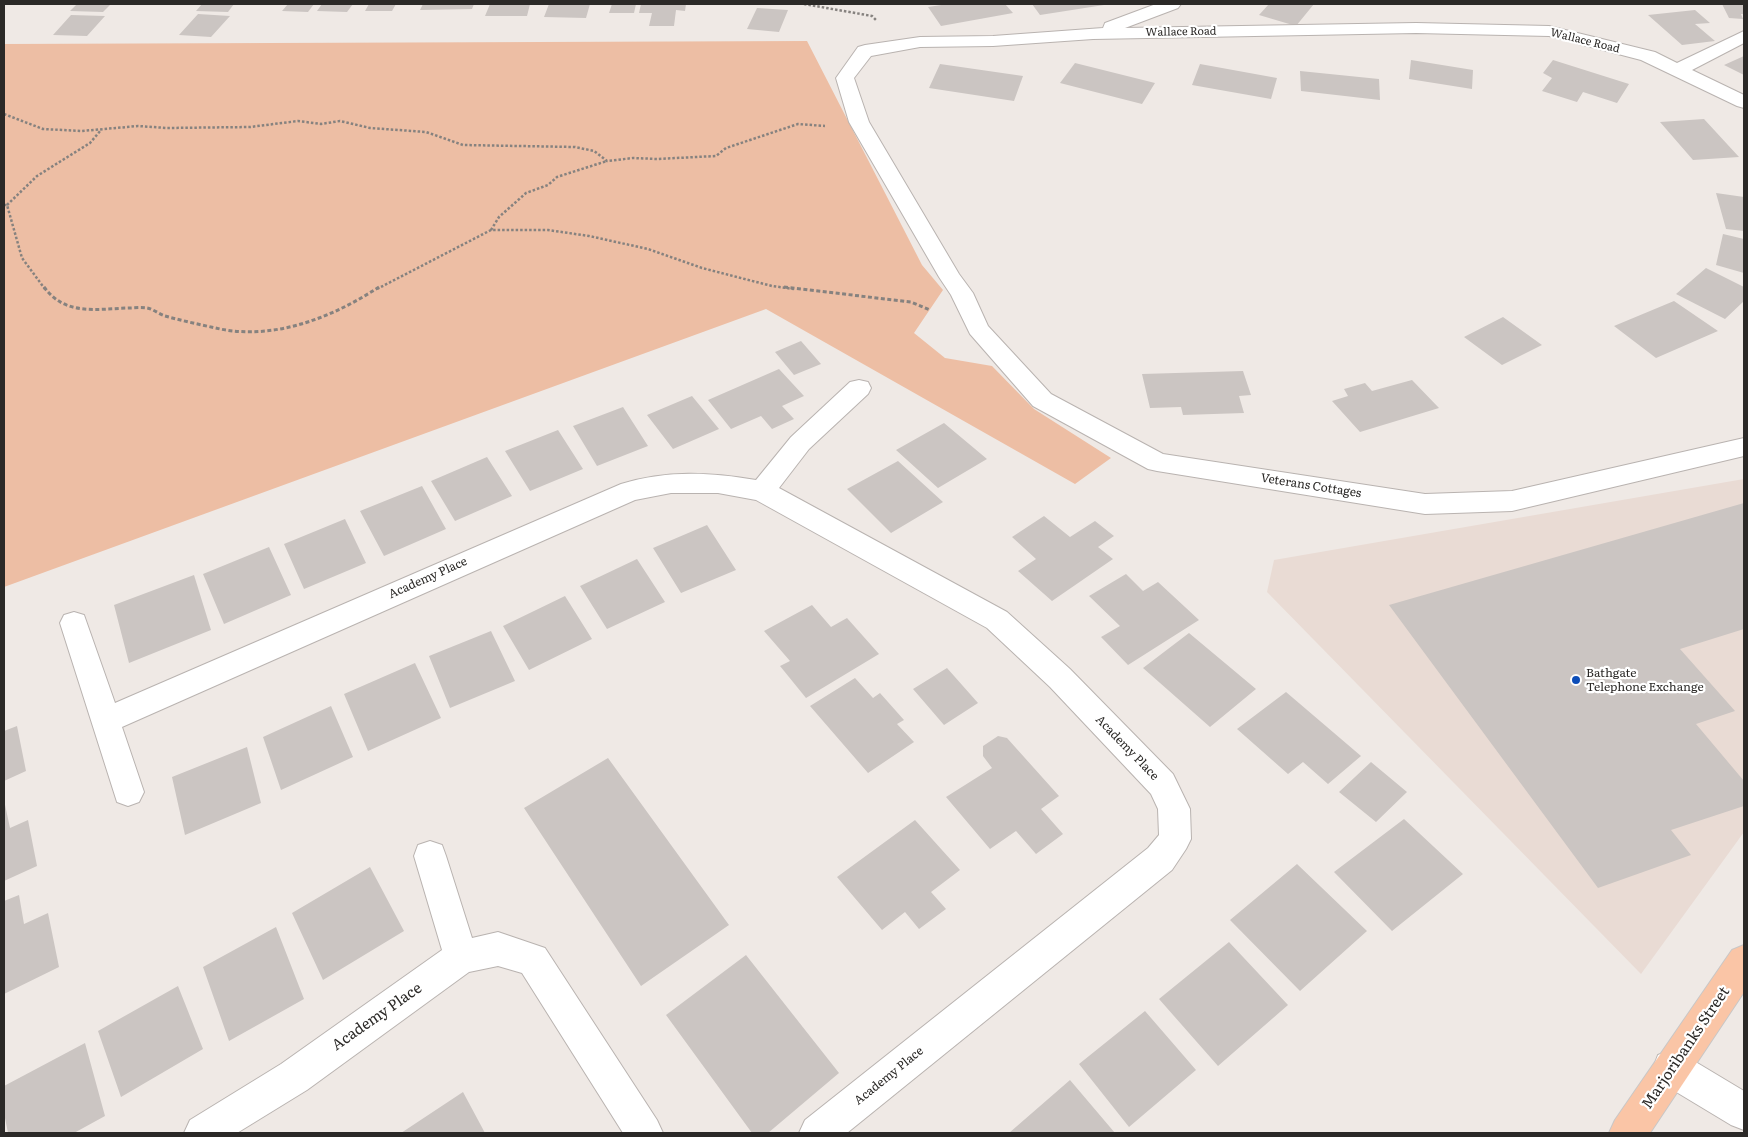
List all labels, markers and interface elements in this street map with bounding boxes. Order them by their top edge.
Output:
street label: Wallace Road [1145,25,1217,39]
street label: Wallace Road [1549,26,1621,56]
street label: Veterans Cottages [1260,471,1362,501]
street label: Academy Place [386,554,470,602]
place label: Bathgate Telephone Exchange [1586,666,1704,694]
marker: Bathgate Telephone Exchange [1570,674,1582,686]
street label: Academy Place [1092,713,1162,783]
street label: Academy Place [329,979,425,1055]
street label: Marjoribanks Street [1638,983,1734,1113]
street label: Academy Place [852,1044,926,1108]

